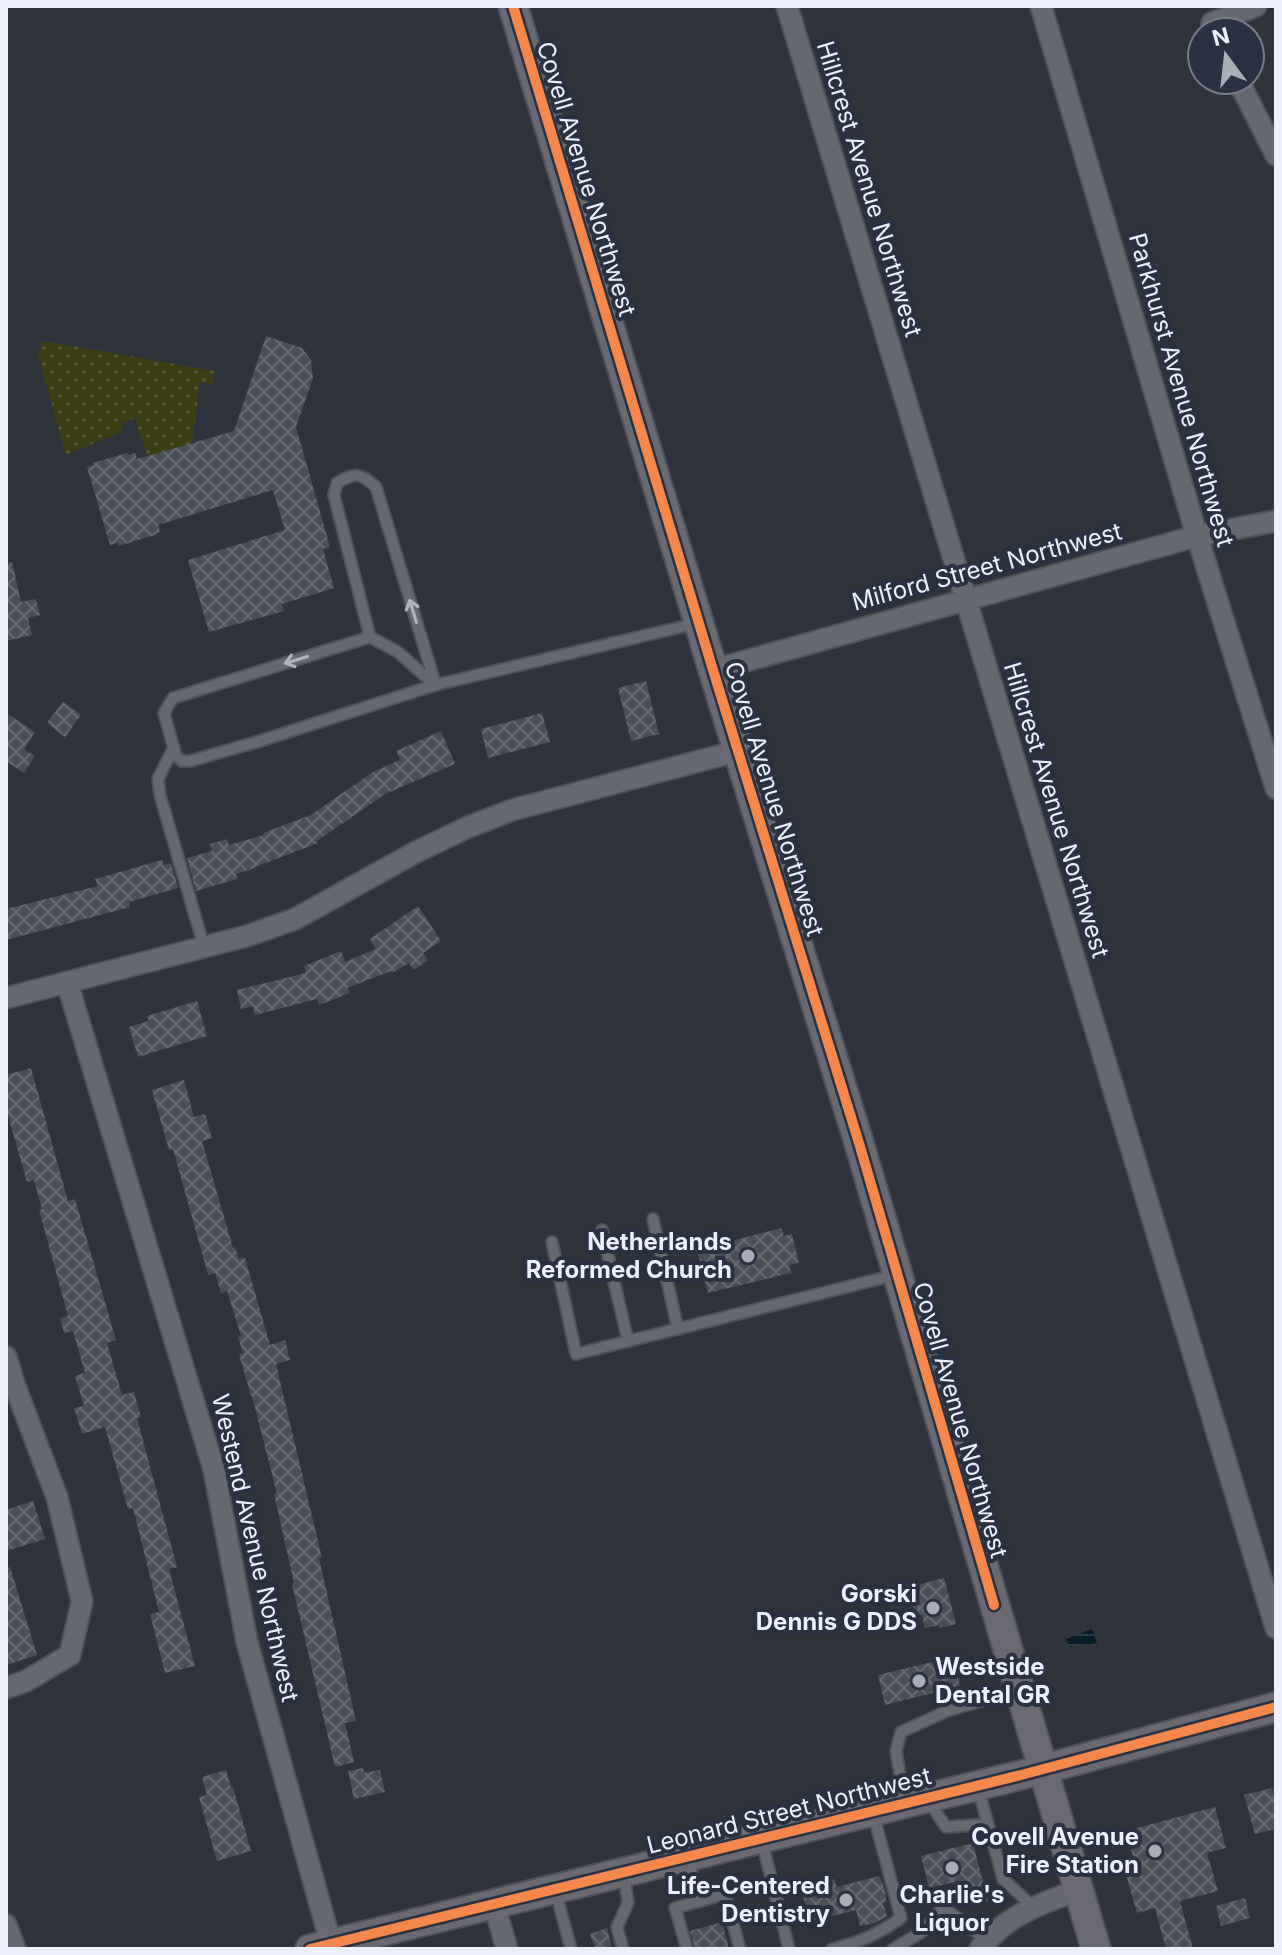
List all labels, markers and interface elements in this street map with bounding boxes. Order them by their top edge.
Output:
north arrow [1186,16,1266,96]
text: N [1209,22,1232,51]
street label: Covell Avenue Northwest [531,38,642,320]
street label: Hillcrest Avenue Northwest [811,38,928,340]
street label: Parkhurst Avenue Northwest [1123,230,1240,550]
street label: Milford Street Northwest [849,516,1125,617]
one-way arrow [405,598,420,624]
one-way arrow [283,654,308,669]
street label: Covell Avenue Northwest [719,658,830,940]
street label: Hillcrest Avenue Northwest [998,659,1115,961]
place label: Netherlands Reformed Church [526,1227,732,1284]
marker: Netherlands Reformed Church [739,1247,757,1265]
street label: Covell Avenue Northwest [907,1279,1014,1561]
street label: Westend Avenue Northwest [206,1391,305,1705]
place label: Gorski Dennis G DDS [756,1579,917,1636]
marker: Gorski Dennis G DDS [924,1599,942,1617]
place label: Westside Dental GR [935,1652,1051,1709]
marker: Westside Dental GR [910,1672,928,1690]
street label: Leonard Street Northwest [644,1761,934,1860]
place label: Covell Avenue Fire Station [971,1822,1139,1879]
marker: Covell Avenue Fire Station [1146,1842,1164,1860]
marker: Charlie's Liquor [943,1859,961,1877]
place label: Life-Centered Dentistry [667,1871,831,1928]
place label: Charlie's Liquor [900,1880,1005,1937]
marker: Life-Centered Dentistry [837,1891,855,1909]

